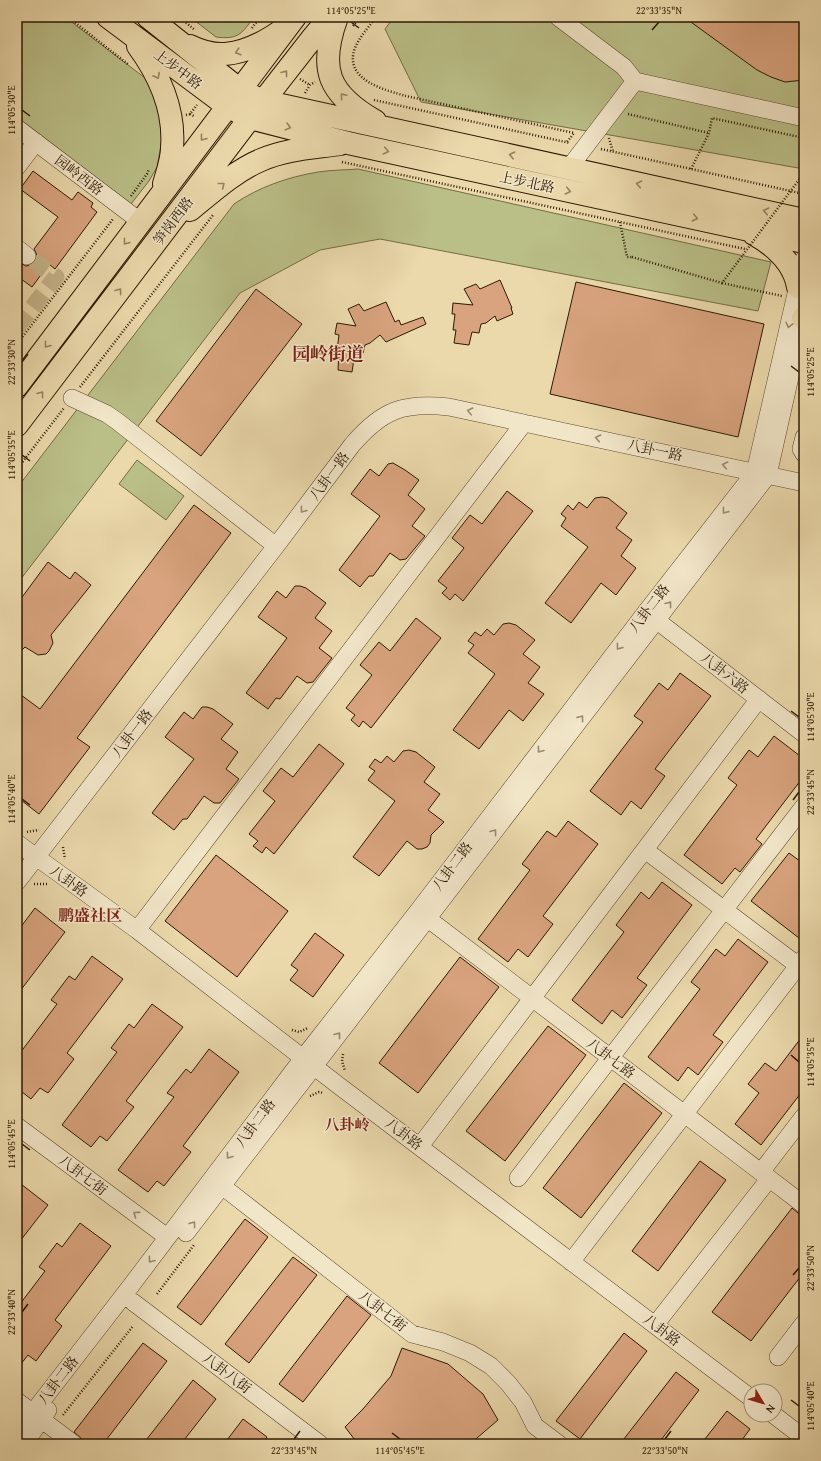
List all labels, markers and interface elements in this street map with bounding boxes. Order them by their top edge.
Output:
text: 114°05'25"E [326,3,376,18]
text: 22°33'35"N [636,3,682,18]
street label: 上步中路 [150,44,206,94]
one-way arrow [235,47,242,56]
one-way arrow [280,70,287,77]
one-way arrow [152,72,160,79]
text: 114°05'30"E [4,85,19,135]
one-way arrow [340,93,347,101]
one-way arrow [285,122,291,130]
one-way arrow [201,133,208,140]
one-way arrow [383,146,389,154]
street label: 园岭西路 [51,150,107,200]
one-way arrow [509,152,515,160]
street label: 上步北路 [498,166,556,198]
one-way arrow [636,180,642,188]
one-way arrow [217,183,224,190]
one-way arrow [565,186,571,194]
street label: 笋岗西路 [148,193,198,249]
one-way arrow [763,208,769,216]
one-way arrow [692,214,698,222]
one-way arrow [123,237,130,244]
one-way arrow [115,288,122,295]
one-way arrow [785,322,793,329]
text: 22°33'30"N [4,339,19,385]
district label: 园岭街道 [292,340,364,367]
one-way arrow [45,341,52,348]
text: 114°05'25"E [803,347,818,397]
one-way arrow [36,392,43,399]
one-way arrow [467,408,474,416]
text: 114°05'35"E [4,430,19,480]
street label: 八卦一路 [626,434,684,466]
one-way arrow [595,435,601,443]
street label: 八卦一路 [304,448,354,504]
one-way arrow [722,462,728,470]
one-way arrow [300,506,308,513]
one-way arrow [723,507,730,514]
street label: 八卦二路 [624,580,674,636]
one-way arrow [664,601,671,608]
one-way arrow [617,642,624,649]
street label: 八卦六路 [697,648,753,698]
text: 114°05'30"E [803,692,818,742]
street label: 八卦一路 [107,705,157,761]
one-way arrow [576,715,583,722]
one-way arrow [538,746,545,753]
text: 22°33'45"N [803,769,818,815]
text: 114°05'40"E [4,774,19,824]
one-way arrow [489,830,496,837]
street label: 八卦二路 [427,838,477,894]
street label: 八卦路 [46,861,92,901]
district label: 鹏盛社区 [58,903,122,927]
one-way arrow [333,1033,340,1040]
street label: 八卦七路 [583,1033,639,1083]
text: 114°05'35"E [803,1037,818,1087]
street label: 八卦二路 [230,1095,280,1151]
street label: 八卦路 [381,1113,427,1155]
district label: 八卦岭 [324,1114,370,1135]
text: 114°05'45"E [4,1119,19,1169]
street label: 八卦七街 [55,1150,111,1200]
one-way arrow [227,1152,234,1159]
one-way arrow [133,1212,140,1219]
one-way arrow [188,1222,195,1229]
text: 22°33'50"N [803,1245,818,1291]
one-way arrow [148,1255,155,1262]
street label: 八卦七街 [355,1286,411,1336]
text: 22°33'40"N [4,1289,19,1335]
street label: 八卦路 [639,1309,685,1351]
street label: 八卦八街 [199,1348,255,1398]
street label: 八卦二路 [33,1352,83,1408]
text: 114°05'40"E [803,1381,818,1431]
north arrow [743,1383,783,1423]
text: N [762,1401,779,1417]
text: 22°33'45"N [271,1443,317,1458]
text: 114°05'45"E [375,1443,425,1458]
text: 22°33'50"N [642,1443,688,1458]

